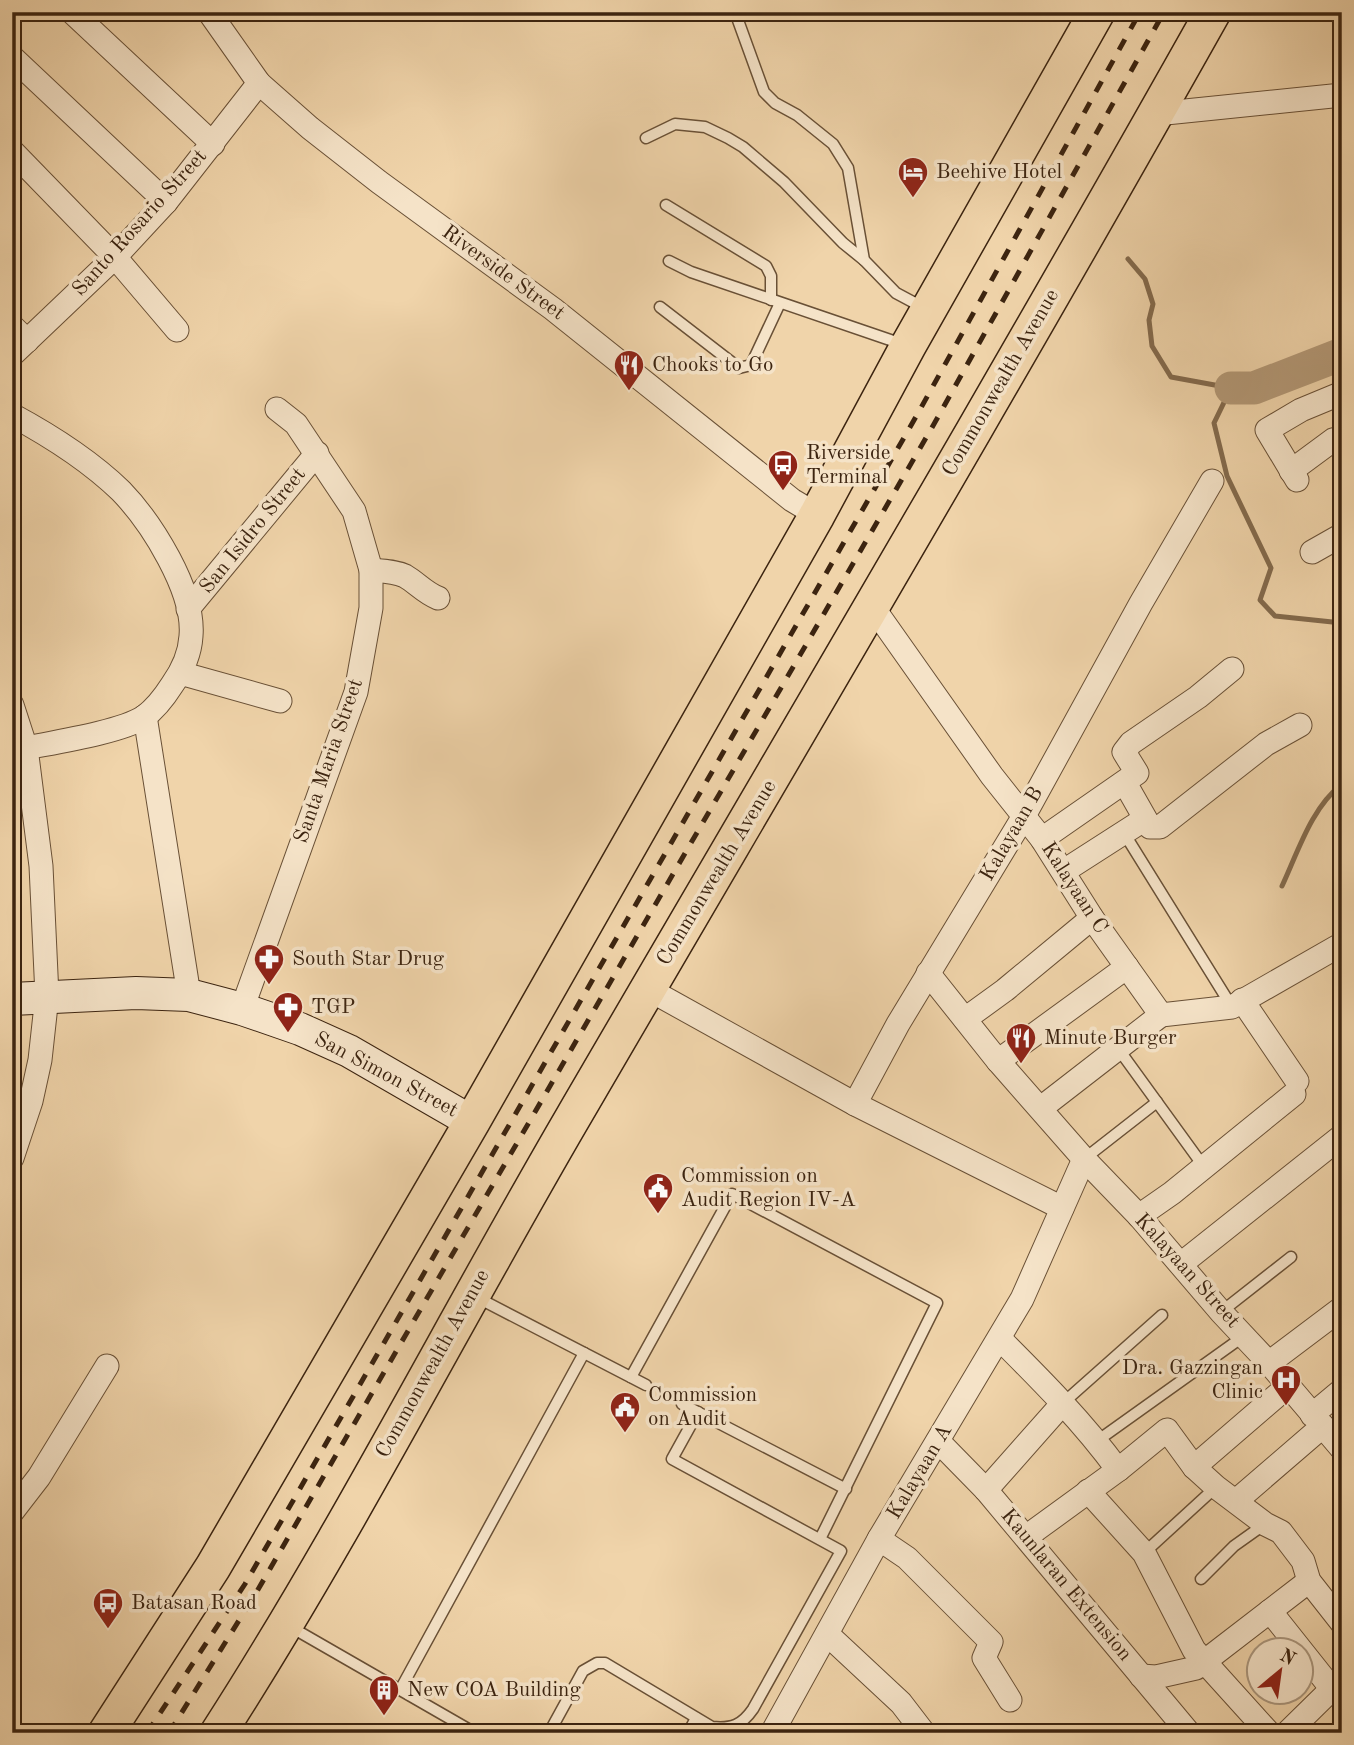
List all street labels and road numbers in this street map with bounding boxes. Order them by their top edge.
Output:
street label: Santo Rosario Street [69,146,211,300]
street label: Riverside Street [438,222,568,324]
street label: Commonwealth Avenue [939,286,1063,480]
street label: San Isidro Street [196,464,310,598]
street label: Santa Maria Street [291,676,367,846]
street label: Commonwealth Avenue [653,777,781,969]
street label: Kalayaan B [977,783,1047,885]
street label: Kalayaan C [1037,838,1111,938]
street label: San Simon Street [311,1028,461,1122]
street label: Kalayaan Street [1130,1210,1244,1332]
street label: Commonwealth Avenue [372,1266,494,1462]
street label: Kalayaan A [884,1421,956,1523]
street label: Kaunlaran Extension [996,1505,1136,1665]

